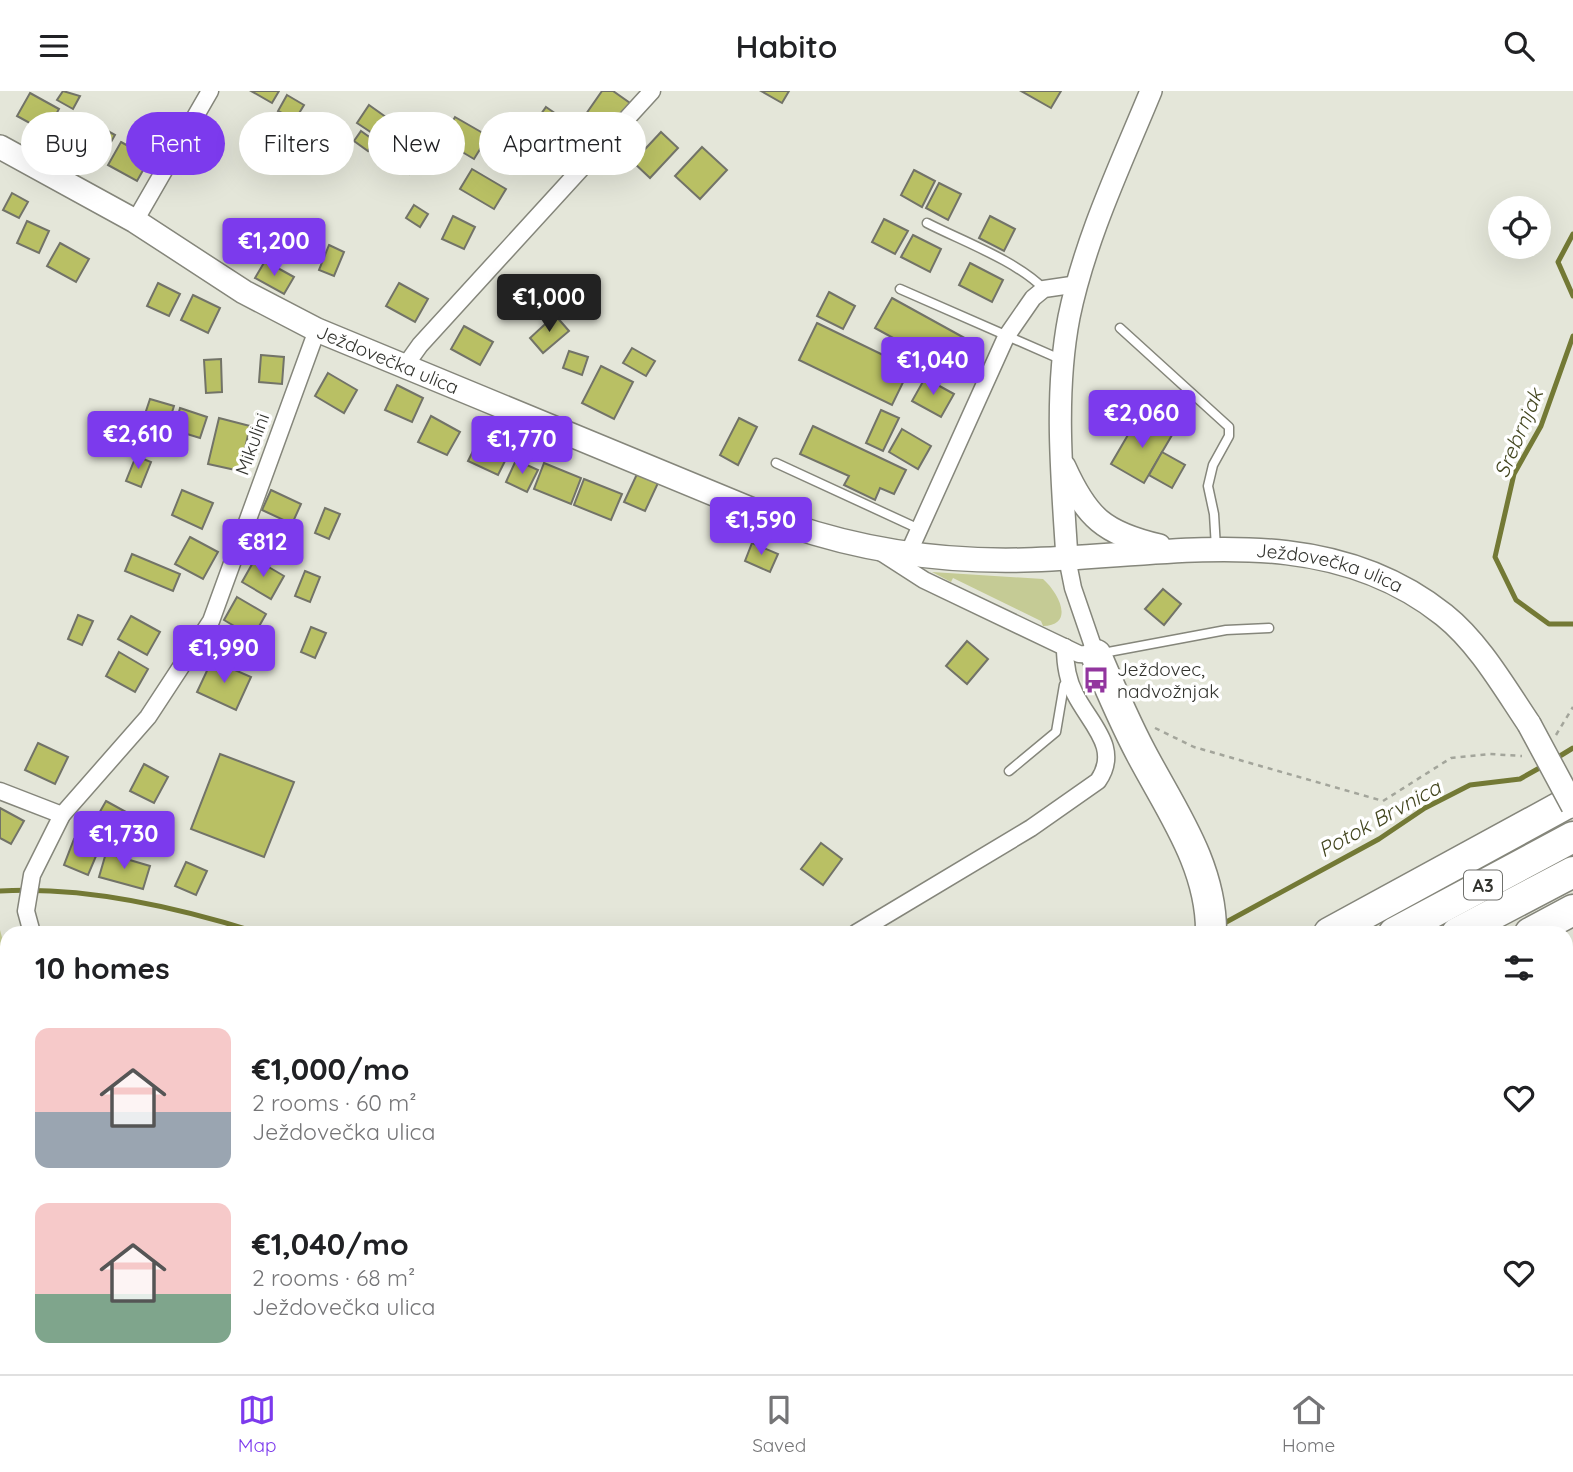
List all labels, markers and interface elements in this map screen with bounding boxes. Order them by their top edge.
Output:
text: Habito [735,26,838,66]
icon: menu [35,27,73,65]
icon: search [1500,27,1538,65]
chip: Buy [21,112,112,175]
chip: Rent [126,112,225,175]
chip: Filters [239,112,354,175]
chip: New [368,112,465,175]
chip: Apartment [479,112,646,175]
map controls [1488,196,1551,259]
button: locate [1488,196,1551,259]
pin: €1,200 [217,219,331,278]
text: €1,200 [238,226,310,255]
pin: €1,000 [492,275,606,334]
text: €1,000 [513,282,585,311]
street label: Ježdovečka ulica [313,319,463,399]
pin: €1,040 [876,337,990,397]
text: €1,040 [897,345,969,374]
water label: Srebrnjak [1488,383,1549,481]
pin: €2,060 [1085,391,1199,450]
text: €2,060 [1105,398,1179,427]
street label: Mikulini [230,410,274,478]
pin: €2,610 [81,411,195,471]
pin: €1,770 [465,417,579,476]
text: €2,610 [103,419,173,448]
text: €1,770 [487,424,557,453]
pin: €1,590 [704,497,818,557]
text: €1,590 [726,505,796,534]
pin: €812 [222,519,304,579]
text: €812 [238,527,288,556]
street label: Ježdovečka ulica [1255,538,1407,598]
pin: €1,990 [167,625,281,685]
text: €1,990 [189,633,259,662]
place label: Ježdovec, nadvožnjak [1117,657,1219,703]
bus stop icon: Ježdovec, nadvožnjak [1081,665,1111,695]
water label: Potok Brvnica [1313,773,1446,862]
pin: €1,730 [67,811,181,871]
text: €1,730 [90,819,158,848]
road number: A3 [1464,871,1502,899]
text: 10 homes [35,949,170,987]
icon: filters [1500,949,1538,987]
text: €1,000/mo [252,1050,409,1088]
icon: home [91,1056,175,1140]
icon: heart [1500,1079,1538,1117]
text: 2 rooms · 60 m² [252,1088,417,1117]
text: Ježdovečka ulica [252,1117,435,1146]
text: €1,040/mo [252,1225,409,1263]
icon: home [91,1231,175,1315]
icon: heart [1500,1254,1538,1292]
text: 2 rooms · 68 m² [252,1263,415,1292]
text: Ježdovečka ulica [252,1292,435,1321]
tab: Map [238,1391,277,1457]
tab: Saved [752,1391,806,1457]
tab: Home [1282,1391,1335,1457]

